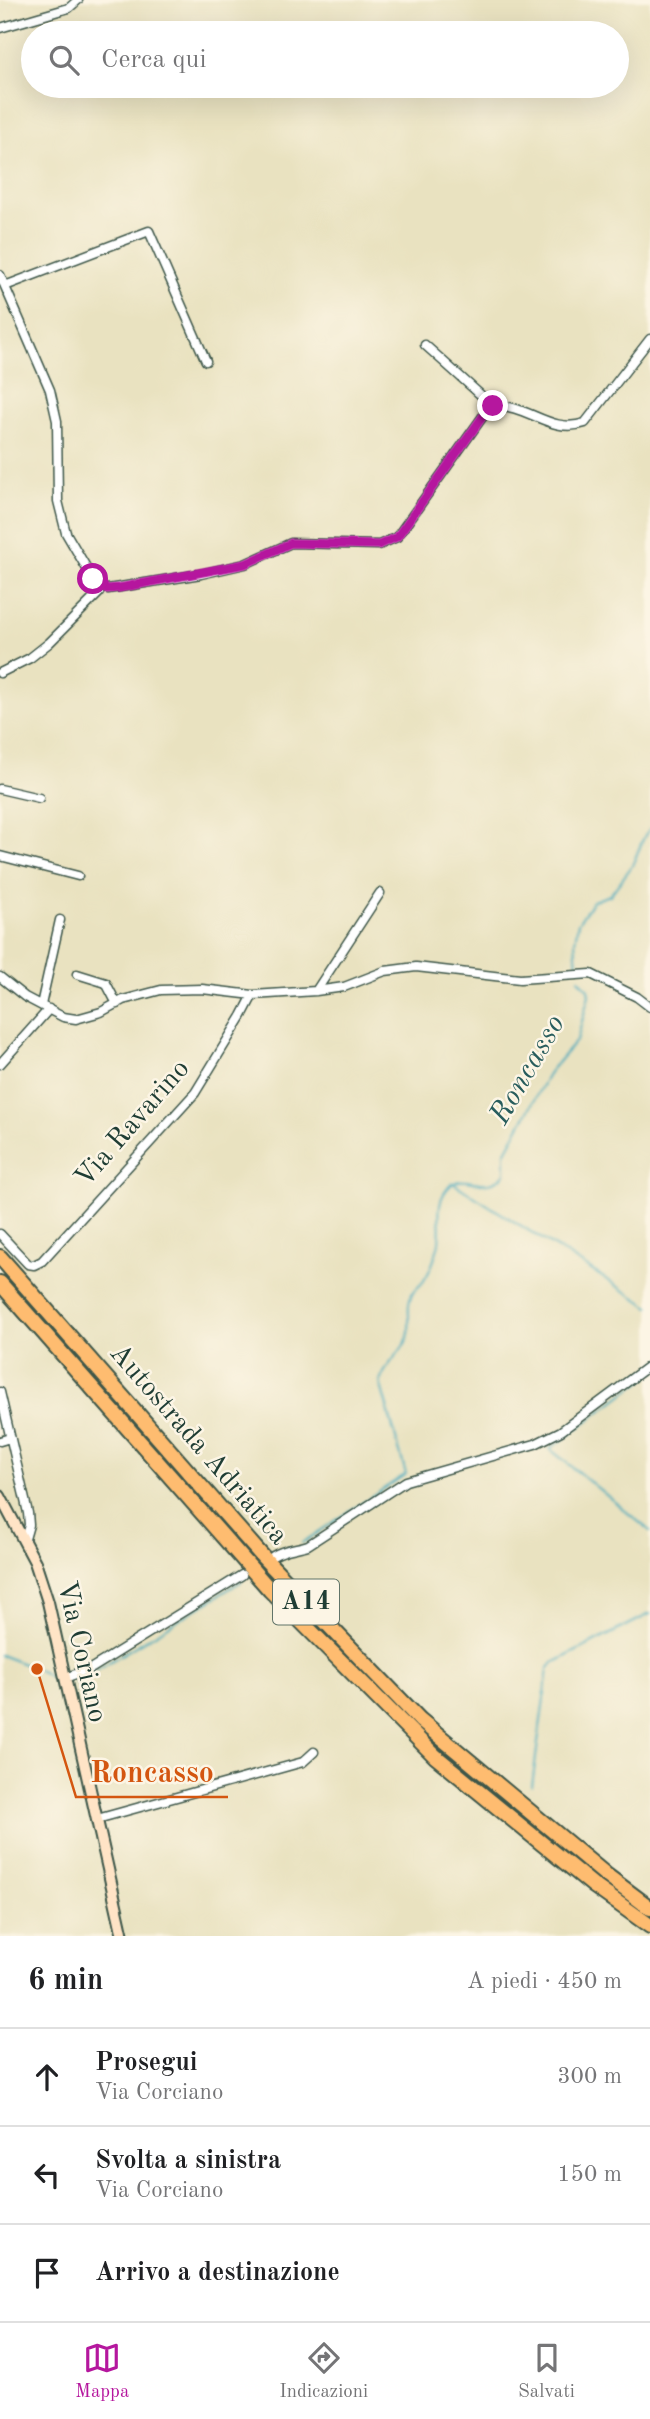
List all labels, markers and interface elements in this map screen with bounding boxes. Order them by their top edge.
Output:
search box [21,21,629,98]
icon: search [45,41,83,79]
text: Cerca qui [101,47,206,73]
route end [477,390,508,421]
route start [77,563,108,594]
water label: Roncasso [484,1010,571,1131]
street label: Via Ravarino [70,1055,196,1193]
street label: Autostrada Adriatica [103,1339,293,1551]
street label: Via Coriano [51,1579,111,1725]
road number: A14 [273,1580,339,1624]
callout: Roncasso [76,1746,228,1797]
text: Roncasso [90,1759,214,1789]
text: 6 min [28,1966,103,1996]
text: A piedi · 450 m [467,1970,622,1993]
text: Prosegui [95,2050,198,2076]
icon: ahead [28,2058,66,2096]
text: 300 m [557,2065,622,2088]
text: Via Corciano [95,2081,223,2104]
text: Svolta a sinistra [95,2148,281,2174]
icon: left [28,2156,66,2194]
text: 150 m [557,2163,622,2186]
text: Via Corciano [95,2179,223,2202]
icon: arrive [28,2254,66,2292]
text: Arrivo a destinazione [95,2260,340,2286]
tab: Mappa [75,2339,129,2404]
tab: Indicazioni [279,2339,368,2404]
tab: Salvati [518,2339,575,2404]

